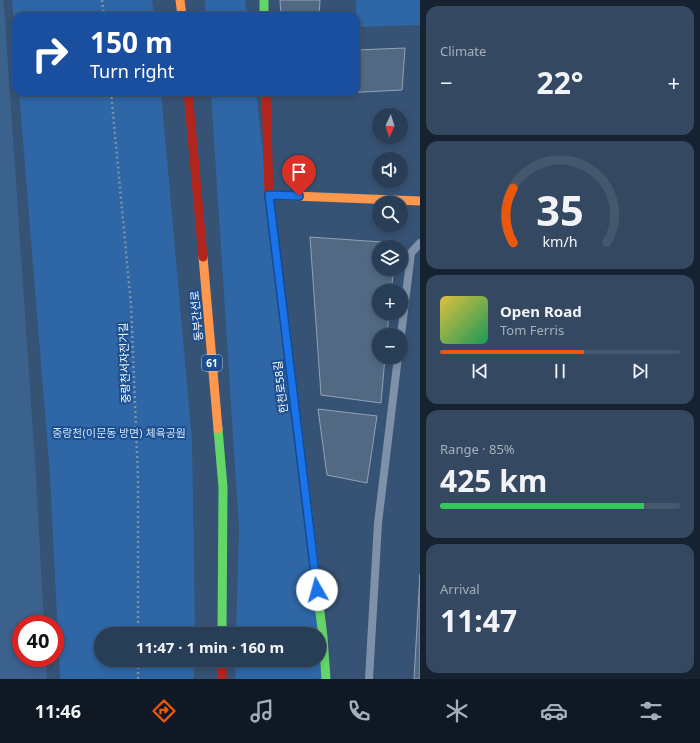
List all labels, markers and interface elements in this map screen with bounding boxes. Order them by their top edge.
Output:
text: 150 m [90,23,173,61]
icon: right [24,28,76,80]
text: Climate [440,42,486,60]
text: Turn right [90,59,174,83]
text: 22° [536,62,584,103]
text: − [440,67,453,97]
text: + [667,67,680,97]
north arrow [372,108,408,144]
map controls [372,108,408,364]
button: sound [372,152,408,188]
pin [282,155,316,196]
icon: arrive [288,161,310,183]
text: 35 [536,182,584,238]
button: search [372,196,408,232]
text: km/h [542,231,578,250]
button: layers [372,240,408,276]
button: + [372,284,408,320]
street label: 동부간선로 [186,290,206,342]
text: Open Road [500,301,582,321]
text: Tom Ferris [500,321,564,339]
street label: 중랑천서자전거길 [115,322,133,404]
button: − [372,328,408,364]
road number: 61 [202,355,222,371]
street label: 한천로58길 [269,360,291,414]
icon: previous [469,360,491,382]
icon: pause [549,360,571,382]
icon: next [629,360,651,382]
park label: 중랑천(이문동 방면) 체육공원 [52,425,186,440]
text: Range · 85% [440,440,515,458]
text: 425 km [440,460,547,501]
position arrow [296,569,338,611]
text: Arrival [440,580,480,598]
text: 11:47 [440,600,517,641]
speed limit sign: 40 [12,615,64,667]
text: 11:47 · 1 min · 160 m [136,637,284,657]
icon: directions [150,697,178,725]
icon: music [248,697,276,725]
icon: phone [345,697,373,725]
icon: climate [443,697,471,725]
icon: car [540,697,568,725]
icon: filters [637,697,665,725]
text: 11:46 [35,699,81,723]

